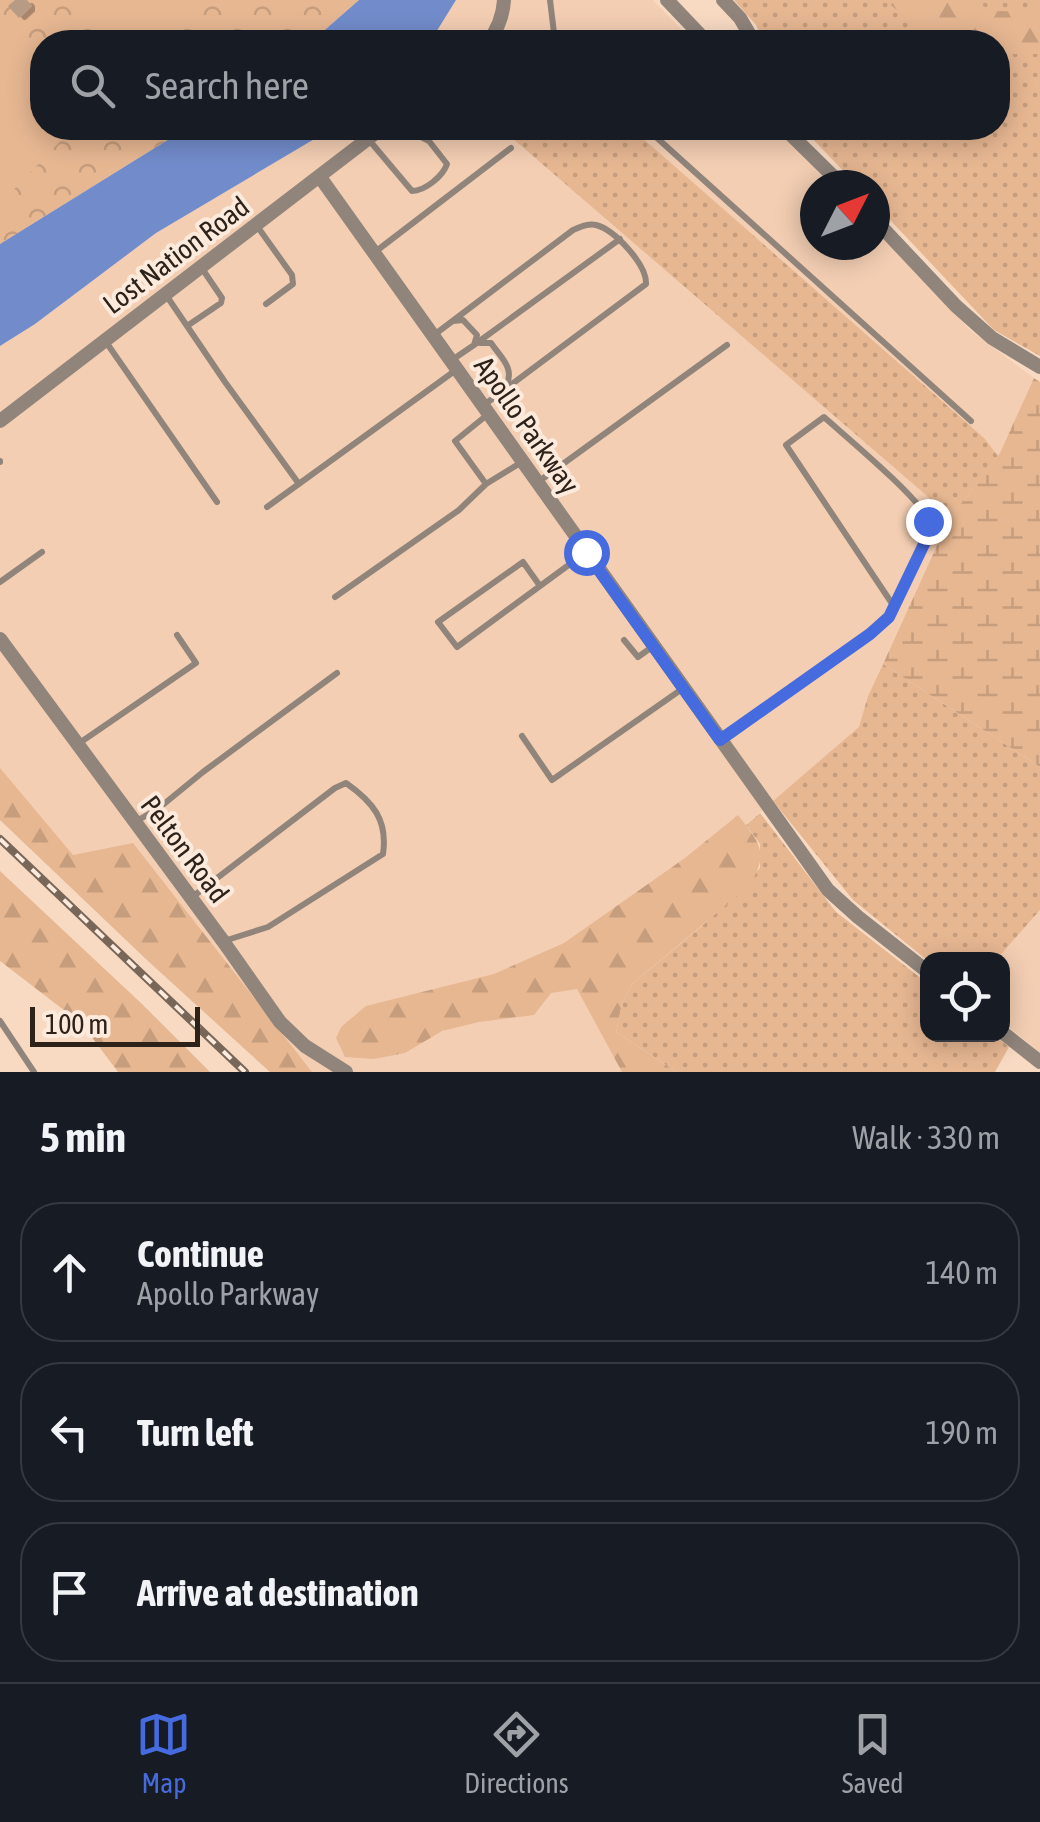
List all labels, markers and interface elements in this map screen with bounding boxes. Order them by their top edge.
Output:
search box [30,30,1010,140]
icon: search [65,58,120,113]
text: Search here [145,64,309,107]
north arrow [800,170,890,260]
street label: Lost Nation Road [97,190,255,320]
street label: Apollo Parkway [468,351,586,499]
route end [906,499,952,545]
route start [564,530,610,576]
street label: Pelton Road [134,789,236,909]
map controls [920,952,1010,1042]
button: locate [920,952,1010,1042]
scale bar [30,1002,200,1046]
text: 100 m [45,1008,108,1040]
text: 5 min [40,1113,126,1161]
text: Walk · 330 m [852,1119,1000,1156]
text: Continue [137,1232,264,1275]
icon: ahead [42,1245,97,1300]
text: 140 m [925,1254,998,1291]
text: Apollo Parkway [137,1275,319,1312]
icon: left [42,1405,97,1460]
text: Turn left [137,1411,253,1454]
text: 190 m [925,1414,998,1451]
icon: arrive [42,1565,97,1620]
text: Arrive at destination [137,1571,419,1614]
tab: Map [136,1707,191,1799]
tab: Directions [464,1707,569,1799]
tab: Saved [842,1707,904,1799]

